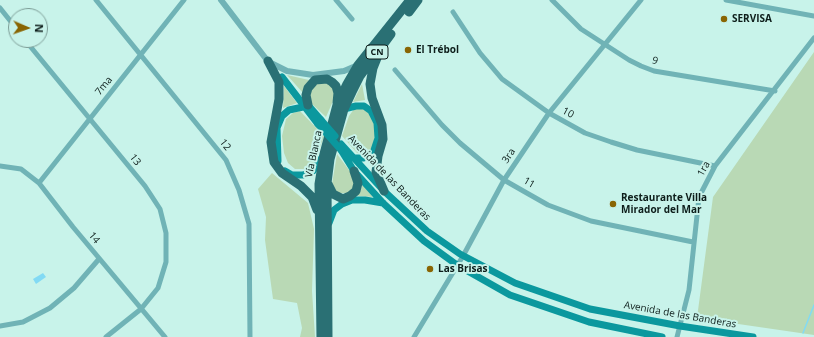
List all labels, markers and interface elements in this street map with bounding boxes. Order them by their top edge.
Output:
north arrow [8,8,48,48]
place label: SERVISA [732,13,772,25]
marker: SERVISA [719,14,729,24]
text: N [32,24,47,33]
place label: El Trébol [416,44,459,56]
road number: CN [366,45,388,59]
marker: El Trébol [403,45,413,55]
street label: 9 [651,54,659,68]
street label: 7ma [93,74,115,98]
street label: 10 [560,105,576,121]
street label: Vía Blanca [303,129,325,179]
street label: Avenida de las Banderas [345,133,433,223]
street label: 12 [217,137,233,153]
street label: 3ra [500,146,518,166]
street label: 13 [127,152,143,168]
street label: 1ra [695,159,713,179]
street label: 11 [521,175,537,191]
place label: Restaurante Villa Mirador del Mar [621,192,707,216]
marker: Restaurante Villa Mirador del Mar [608,199,618,209]
street label: 14 [86,230,102,246]
place label: Las Brisas [438,263,488,275]
marker: Las Brisas [425,264,435,274]
street label: Avenida de las Banderas [623,299,737,331]

